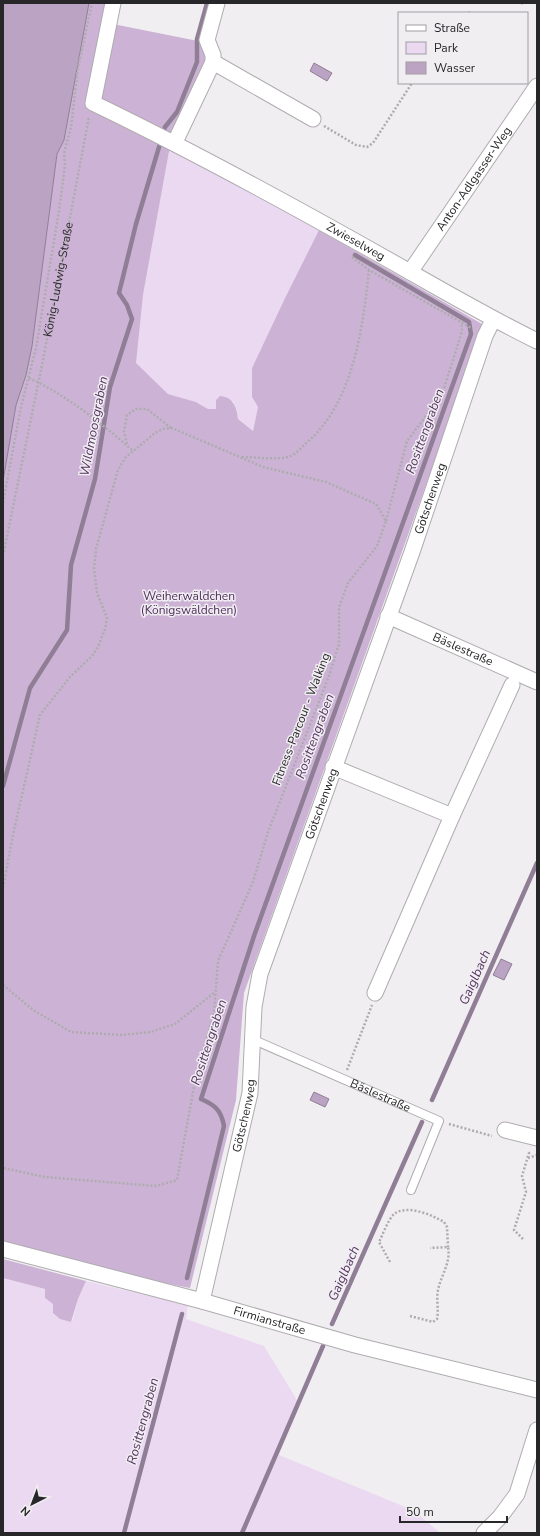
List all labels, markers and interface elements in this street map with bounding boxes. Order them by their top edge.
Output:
legend [398,12,528,84]
text: Straße [434,20,470,36]
text: Park [434,40,459,56]
text: Wasser [434,60,476,76]
street label: Anton-Adlgasser-Weg [432,123,515,234]
street label: Zwieselweg [323,219,388,264]
street label: König-Ludwig-Straße [40,221,77,338]
water label: Wildmoosgraben [75,375,113,478]
water label: Rosittengraben [401,386,449,476]
street label: Götschenweg [411,461,450,536]
park label: Weiherwäldchen (Königswäldchen) [141,588,237,618]
street label: Bäslestraße [430,629,496,670]
street label: Fitness-Parcour - Walking [268,650,334,788]
water label: Rosittengraben [291,691,339,781]
street label: Götschenweg [301,766,341,841]
water label: Gaiglbach [455,947,495,1008]
water label: Rosittengraben [187,997,231,1088]
street label: Bäslestraße [348,1075,413,1116]
street label: Götschenweg [229,1079,259,1154]
water label: Gaiglbach [324,1243,364,1304]
street label: Firmianstraße [232,1302,307,1338]
water label: Rosittengraben [123,1376,163,1467]
north arrow [12,1484,52,1524]
scale bar [400,1498,507,1524]
text: N [18,1503,34,1519]
text: 50 m [406,1504,434,1520]

